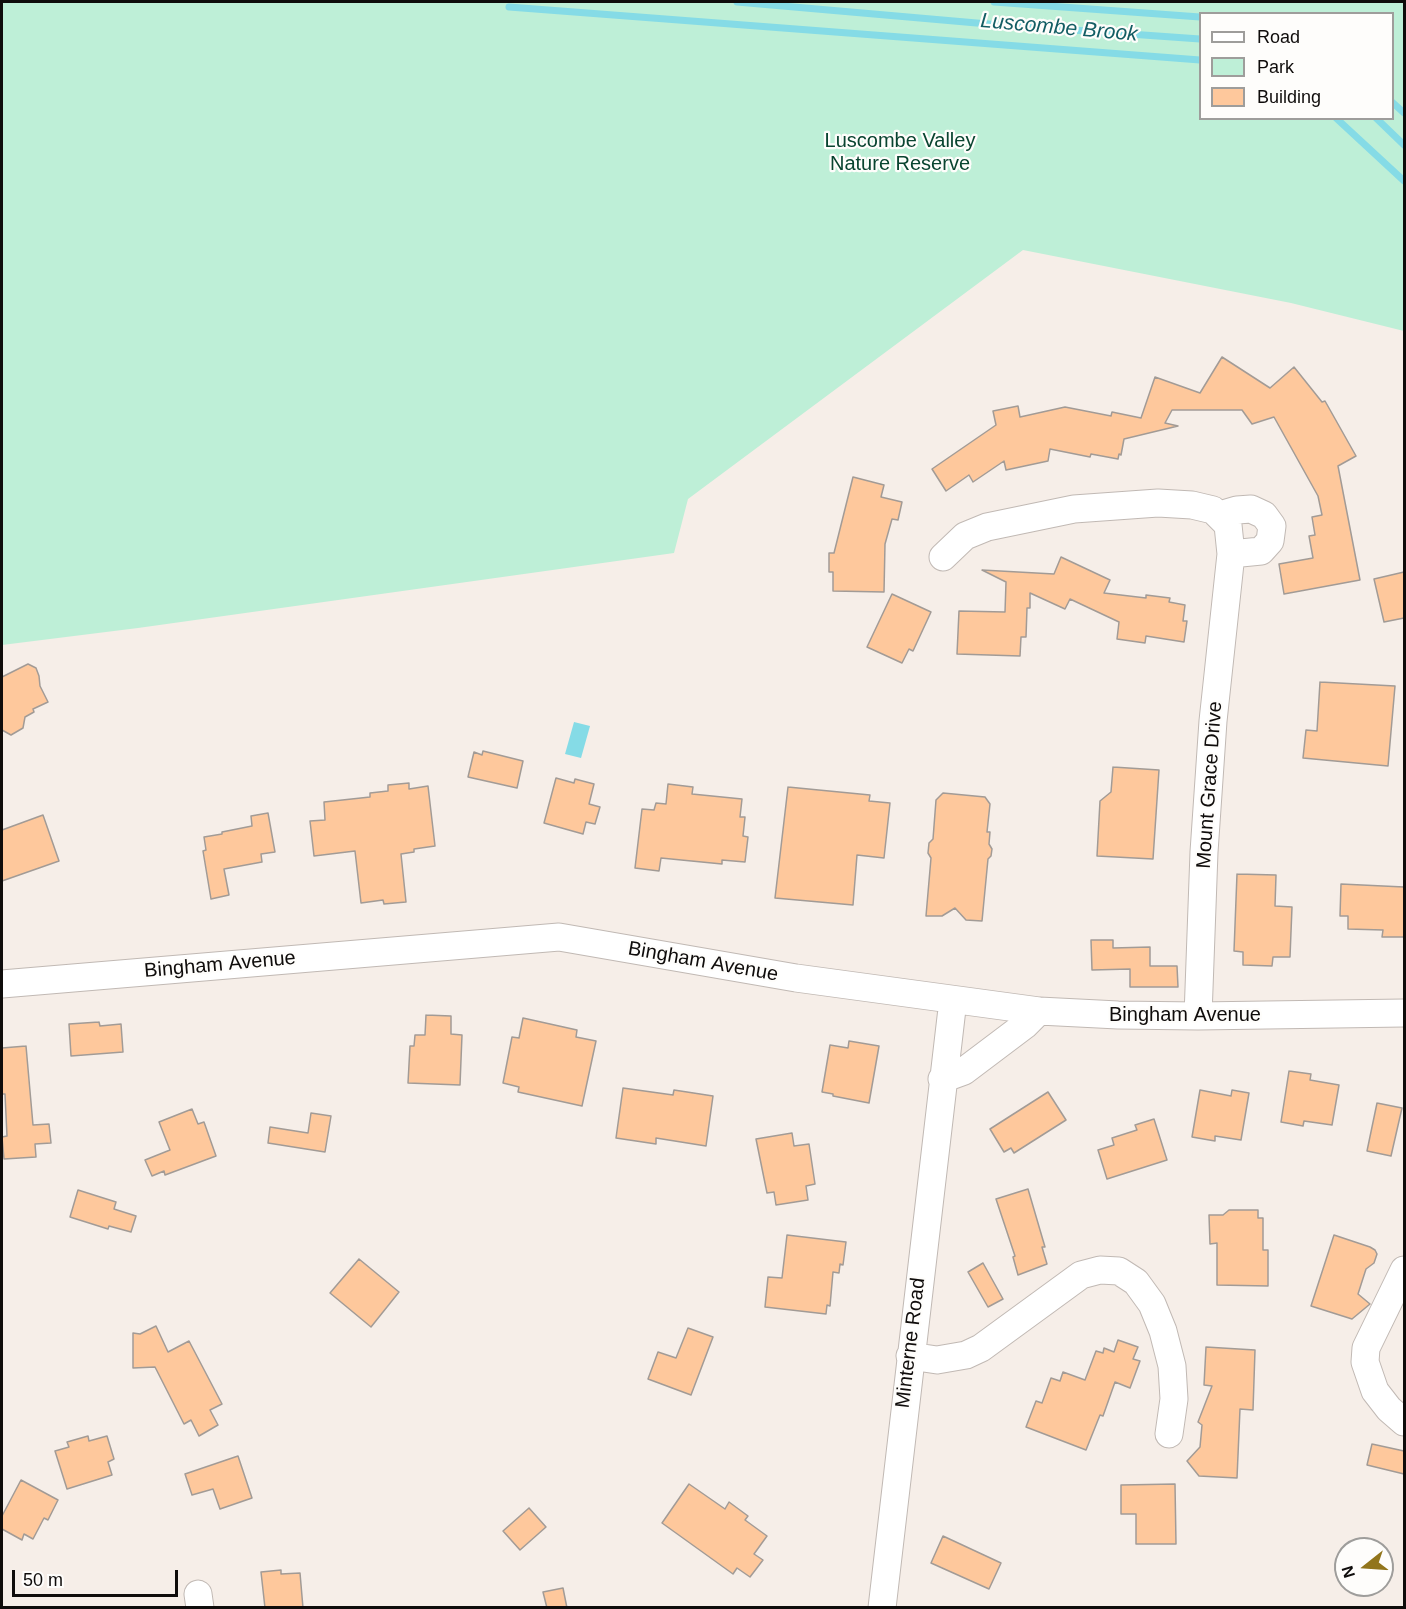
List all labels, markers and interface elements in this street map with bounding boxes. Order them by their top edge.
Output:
water label: Luscombe Brook [979,9,1139,47]
legend [1199,12,1394,120]
text: Road [1257,27,1300,47]
text: Park [1257,57,1294,77]
text: Building [1257,87,1321,107]
park label: Luscombe Valley Nature Reserve [825,129,975,176]
street label: Mount Grace Drive [1192,700,1228,870]
street label: Bingham Avenue [626,937,780,987]
street label: Bingham Avenue [143,946,297,984]
street label: Bingham Avenue [1109,1003,1261,1027]
street label: Minterne Road [891,1276,931,1410]
north arrow [1334,1537,1394,1597]
scale bar [15,1558,182,1596]
text: N [1338,1564,1358,1580]
text: 50 m [23,1570,63,1590]

